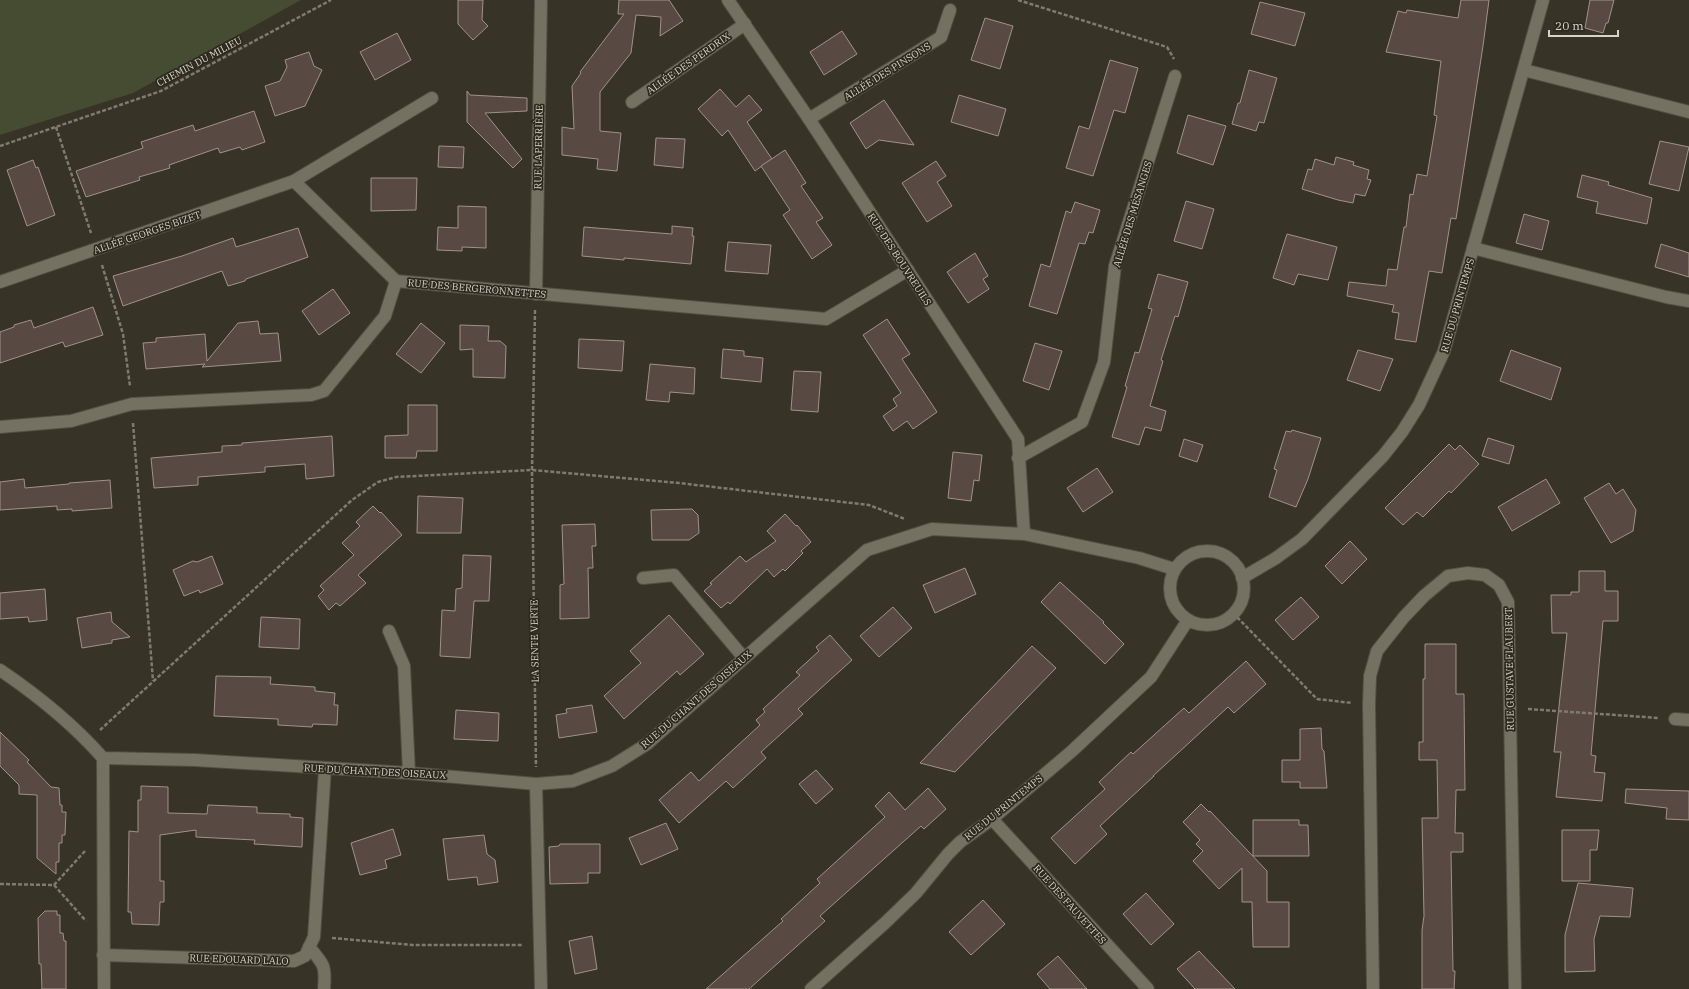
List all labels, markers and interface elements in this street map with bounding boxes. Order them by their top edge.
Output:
scale bar [1549,12,1618,38]
text: 20 m [1555,18,1584,33]
street label: ALLÉE DES PERDRIX [644,30,733,97]
street label: CHEMIN DU MILIEU [154,33,244,90]
street label: ALLÉE DES PINSONS [842,39,933,103]
street label: RUE LAPERRIÈRE [531,105,546,189]
street label: ALLÉE DES MÉSANGES [1110,159,1155,269]
street label: ALLÉE GEORGES BIZET [92,208,203,257]
street label: RUE DES BOUVREUILS [865,210,934,308]
street label: RUE DU PRINTEMPS [1438,256,1477,354]
street label: RUE DES BERGERONNETTES [407,276,547,301]
street label: LA SENTE VERTE [527,599,542,683]
street label: RUE GUSTAVE FLAUBERT [1502,607,1517,731]
street label: RUE DU CHANT DES OISEAUX [638,648,755,751]
street label: RUE DU CHANT DES OISEAUX [303,761,447,782]
street label: RUE DU PRINTEMPS [961,772,1045,843]
street label: RUE DES FAUVETTES [1030,862,1109,947]
street label: RUE EDOUARD LALO [189,951,289,968]

